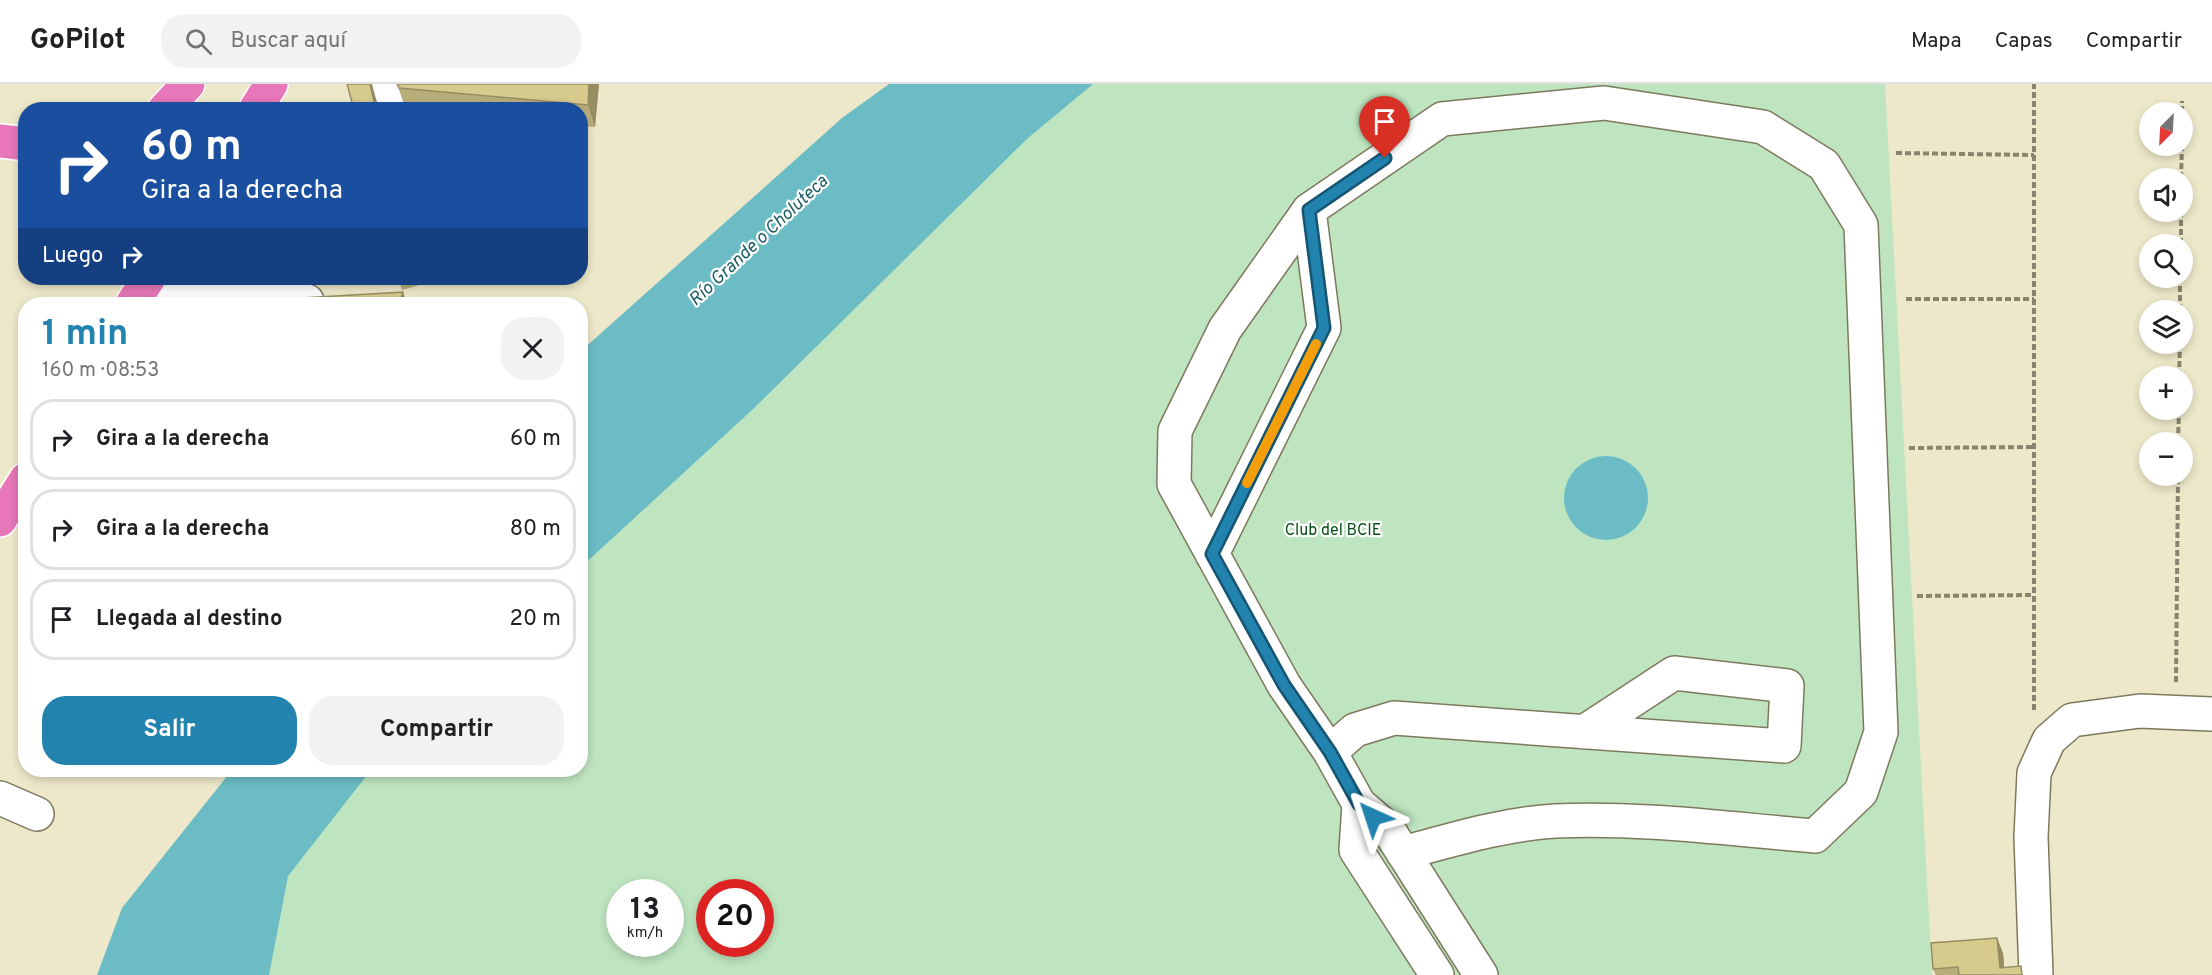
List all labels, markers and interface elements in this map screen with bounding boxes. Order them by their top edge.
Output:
search box [161,14,581,68]
text: GoPilot [30,23,125,59]
icon: search [182,25,215,58]
text: Buscar aquí [230,28,346,55]
text: Mapa [1911,28,1962,55]
text: Capas [1995,28,2053,55]
text: Compartir [2086,28,2182,55]
pin [1359,96,1410,158]
north arrow [2139,102,2193,156]
map controls [2139,102,2193,486]
icon: arrive [1368,105,1401,138]
text: 60 m [141,122,242,175]
icon: right [42,126,120,204]
button: sound [2139,168,2193,222]
water label: Río Grande o Choluteca [685,170,834,312]
text: Gira a la derecha [141,174,343,208]
button: search [2139,234,2193,288]
icon: right [115,240,148,273]
text: Luego [42,243,103,270]
button: layers [2139,300,2193,354]
text: 1 min [42,312,128,358]
button: close [501,317,564,380]
text: 160 m · 08:53 [42,358,159,384]
button: + [2139,366,2193,420]
icon: right [45,423,78,456]
text: Gira a la derecha [96,426,269,453]
text: 60 m [510,426,561,453]
button: − [2139,432,2193,486]
icon: right [45,513,78,546]
text: Gira a la derecha [96,516,269,543]
text: 80 m [510,516,561,543]
park label: Club del BCIE [1285,521,1381,541]
icon: arrive [45,603,78,636]
text: Llegada al destino [96,606,282,633]
text: 20 m [510,606,561,633]
button: Salir [42,696,297,765]
button: Compartir [309,696,564,765]
position arrow [1341,785,1405,849]
speed limit sign: 20 [696,879,774,957]
text: 13 [630,892,660,929]
text: km/h [627,924,663,943]

